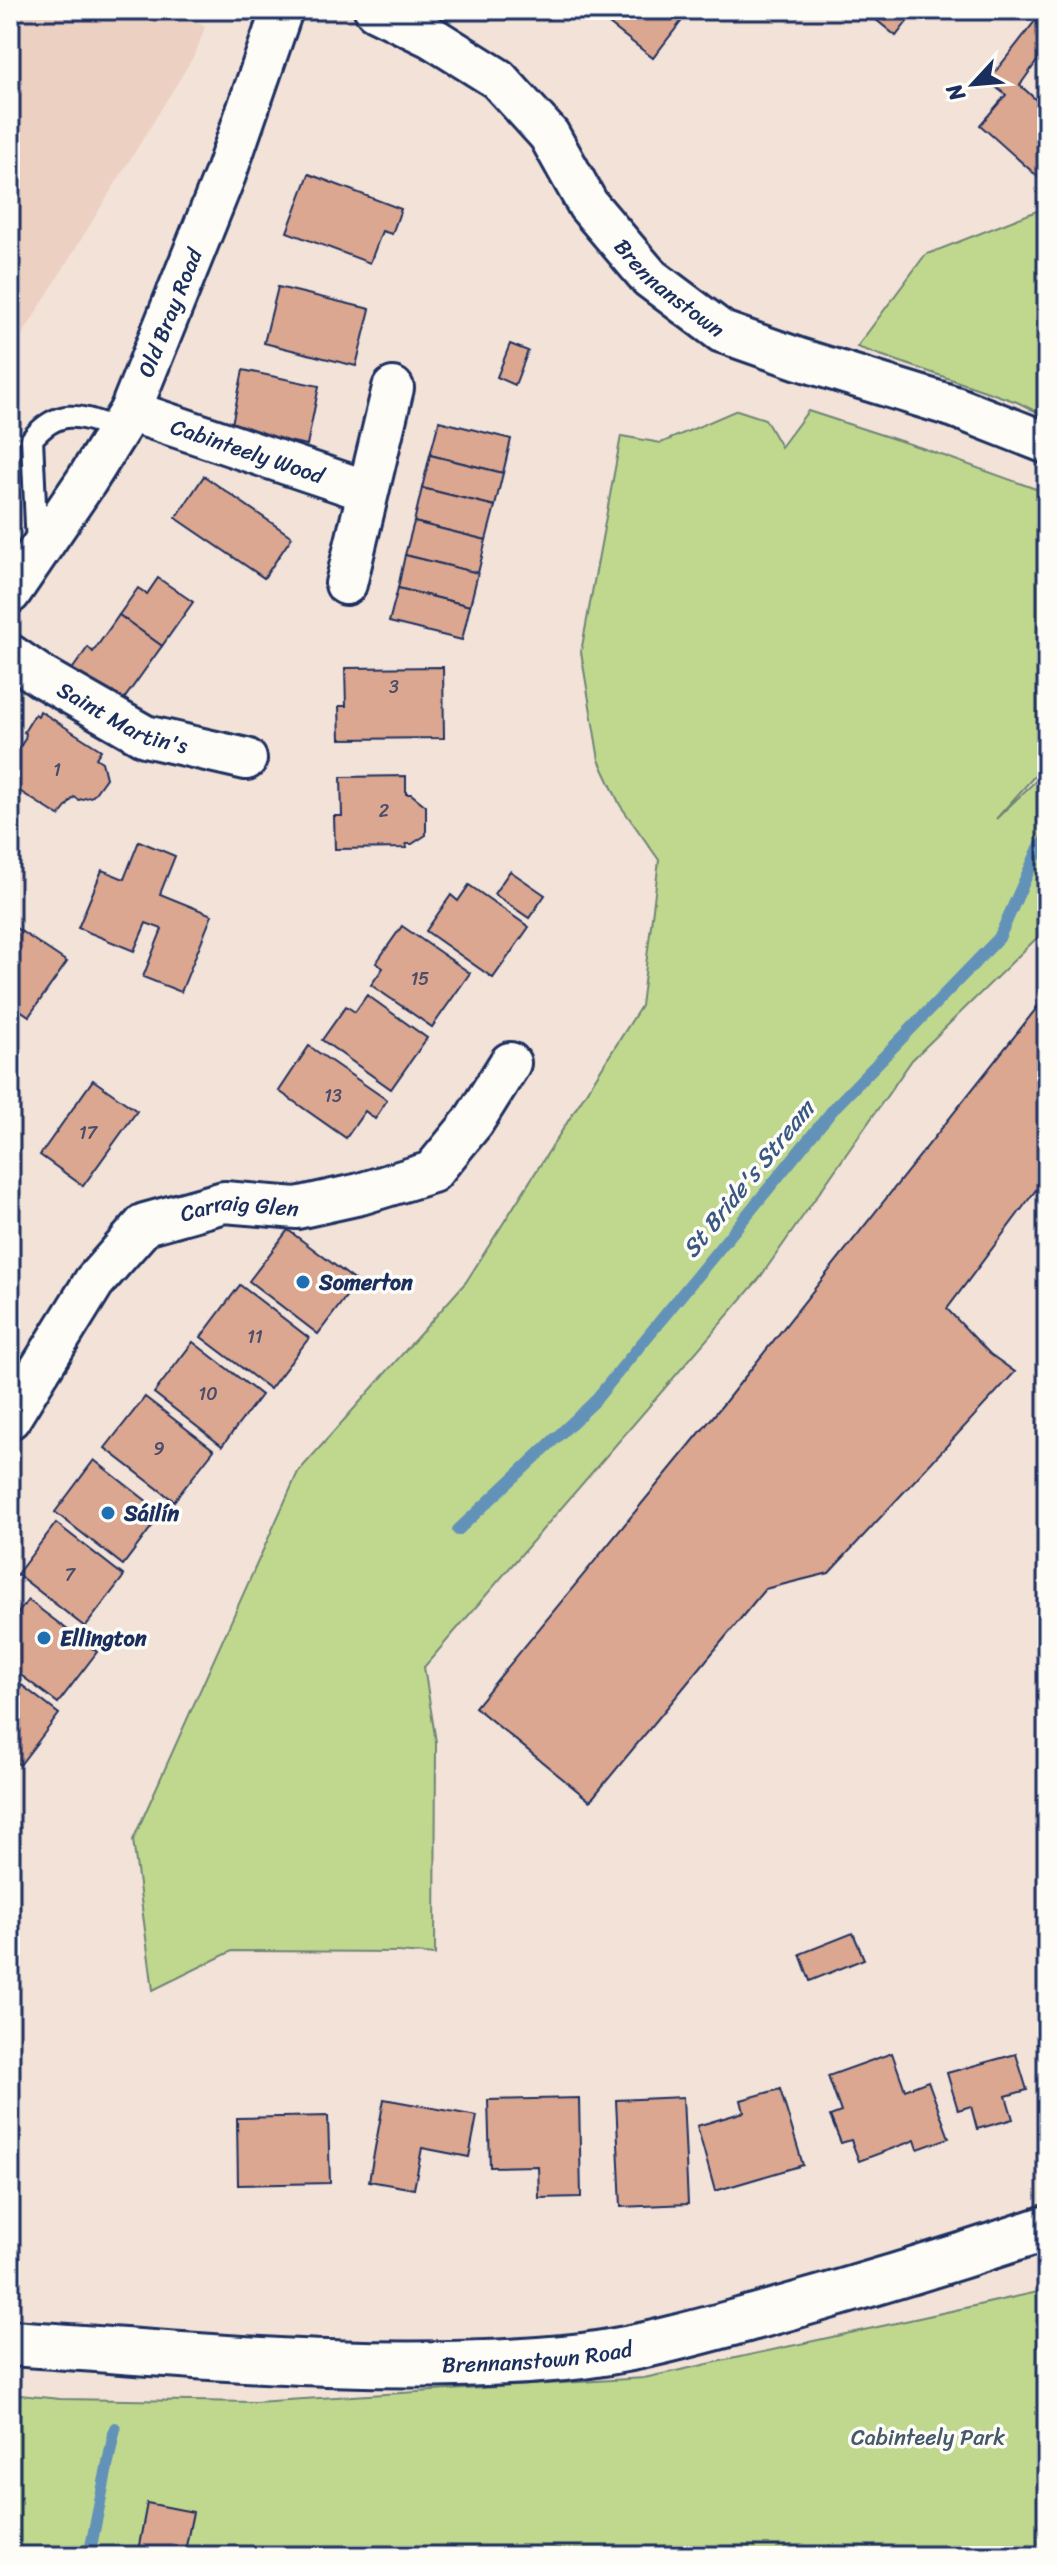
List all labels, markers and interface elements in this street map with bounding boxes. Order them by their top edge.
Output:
north arrow [933,44,1013,124]
text: N [934,76,977,109]
street label: Brennanstown [604,229,734,348]
street label: Old Bray Road [126,241,214,383]
street label: Cabinteely Wood [166,407,331,495]
street label: Saint Martin's [50,670,192,765]
house number: 3 [389,671,399,703]
house number: 1 [53,754,61,786]
house number: 2 [379,795,389,827]
house number: 15 [411,963,429,995]
house number: 13 [324,1080,342,1112]
water label: St Bride's Stream [671,1089,827,1267]
house number: 17 [79,1117,99,1149]
street label: Carraig Glen [175,1182,300,1233]
place label: Somerton [318,1263,413,1302]
marker: Somerton [294,1273,312,1291]
house number: 11 [247,1321,263,1353]
house number: 10 [198,1378,218,1410]
house number: 9 [153,1433,165,1465]
place label: Sáilín [123,1494,179,1533]
marker: Sáilín [99,1504,117,1522]
house number: 7 [65,1559,77,1591]
place label: Ellington [60,1619,147,1658]
marker: Ellington [35,1629,53,1647]
street label: Brennanstown Road [442,2328,637,2384]
park label: Cabinteely Park [851,2418,1005,2457]

